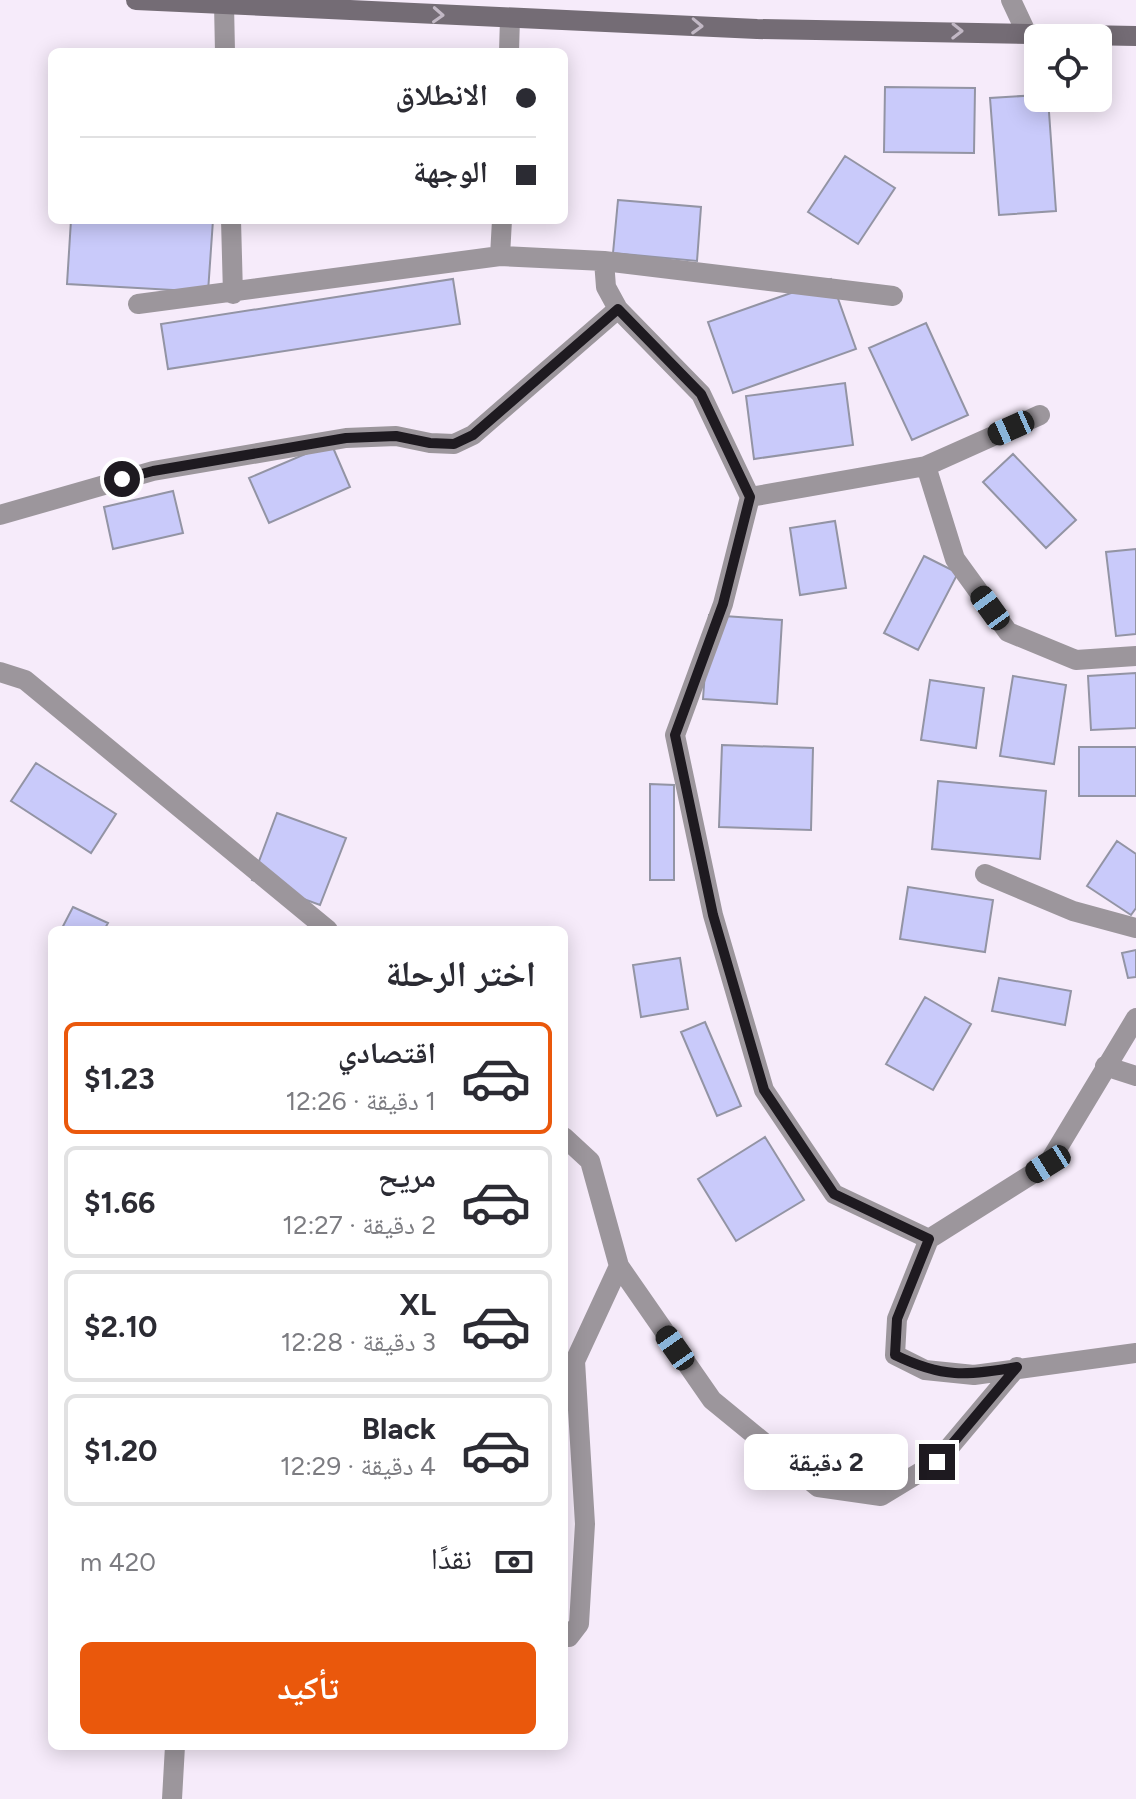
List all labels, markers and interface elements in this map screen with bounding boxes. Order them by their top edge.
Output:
one-way arrow [432,6,445,23]
one-way arrow [691,18,704,35]
one-way arrow [951,23,964,40]
map controls [1024,24,1112,112]
button: locate [1024,24,1112,112]
text: الانطلاق [395,76,488,113]
text: الوجهة [413,153,488,190]
car [984,407,1038,449]
route start [104,461,140,497]
car [966,582,1014,634]
text: اختر الرحلة [385,952,536,995]
text: اقتصادي [338,1034,436,1071]
icon: car [460,1042,532,1114]
text: $1.23 [84,1060,155,1097]
text: 1 دقيقة · 12:26 [285,1085,436,1117]
car [1021,1141,1075,1187]
text: مريح [378,1158,436,1195]
icon: car [460,1166,532,1238]
text: $1.66 [84,1184,156,1221]
text: 2 دقيقة · 12:27 [282,1209,436,1241]
text: XL [400,1286,436,1323]
icon: car [460,1290,532,1362]
text: $2.10 [84,1308,158,1345]
car [651,1321,699,1375]
text: 3 دقيقة · 12:28 [281,1326,436,1358]
text: Black [362,1410,436,1447]
icon: car [460,1414,532,1486]
text: $1.20 [84,1432,158,1469]
callout: 2 دقيقة [745,1434,909,1490]
route end [919,1444,955,1480]
text: 2 دقيقة [788,1446,864,1478]
text: 4 دقيقة · 12:29 [280,1450,436,1482]
text: نقدًا [431,1540,472,1577]
icon: cash [492,1540,536,1584]
text: 420 m [80,1546,156,1578]
button: تأكيد [80,1642,536,1734]

